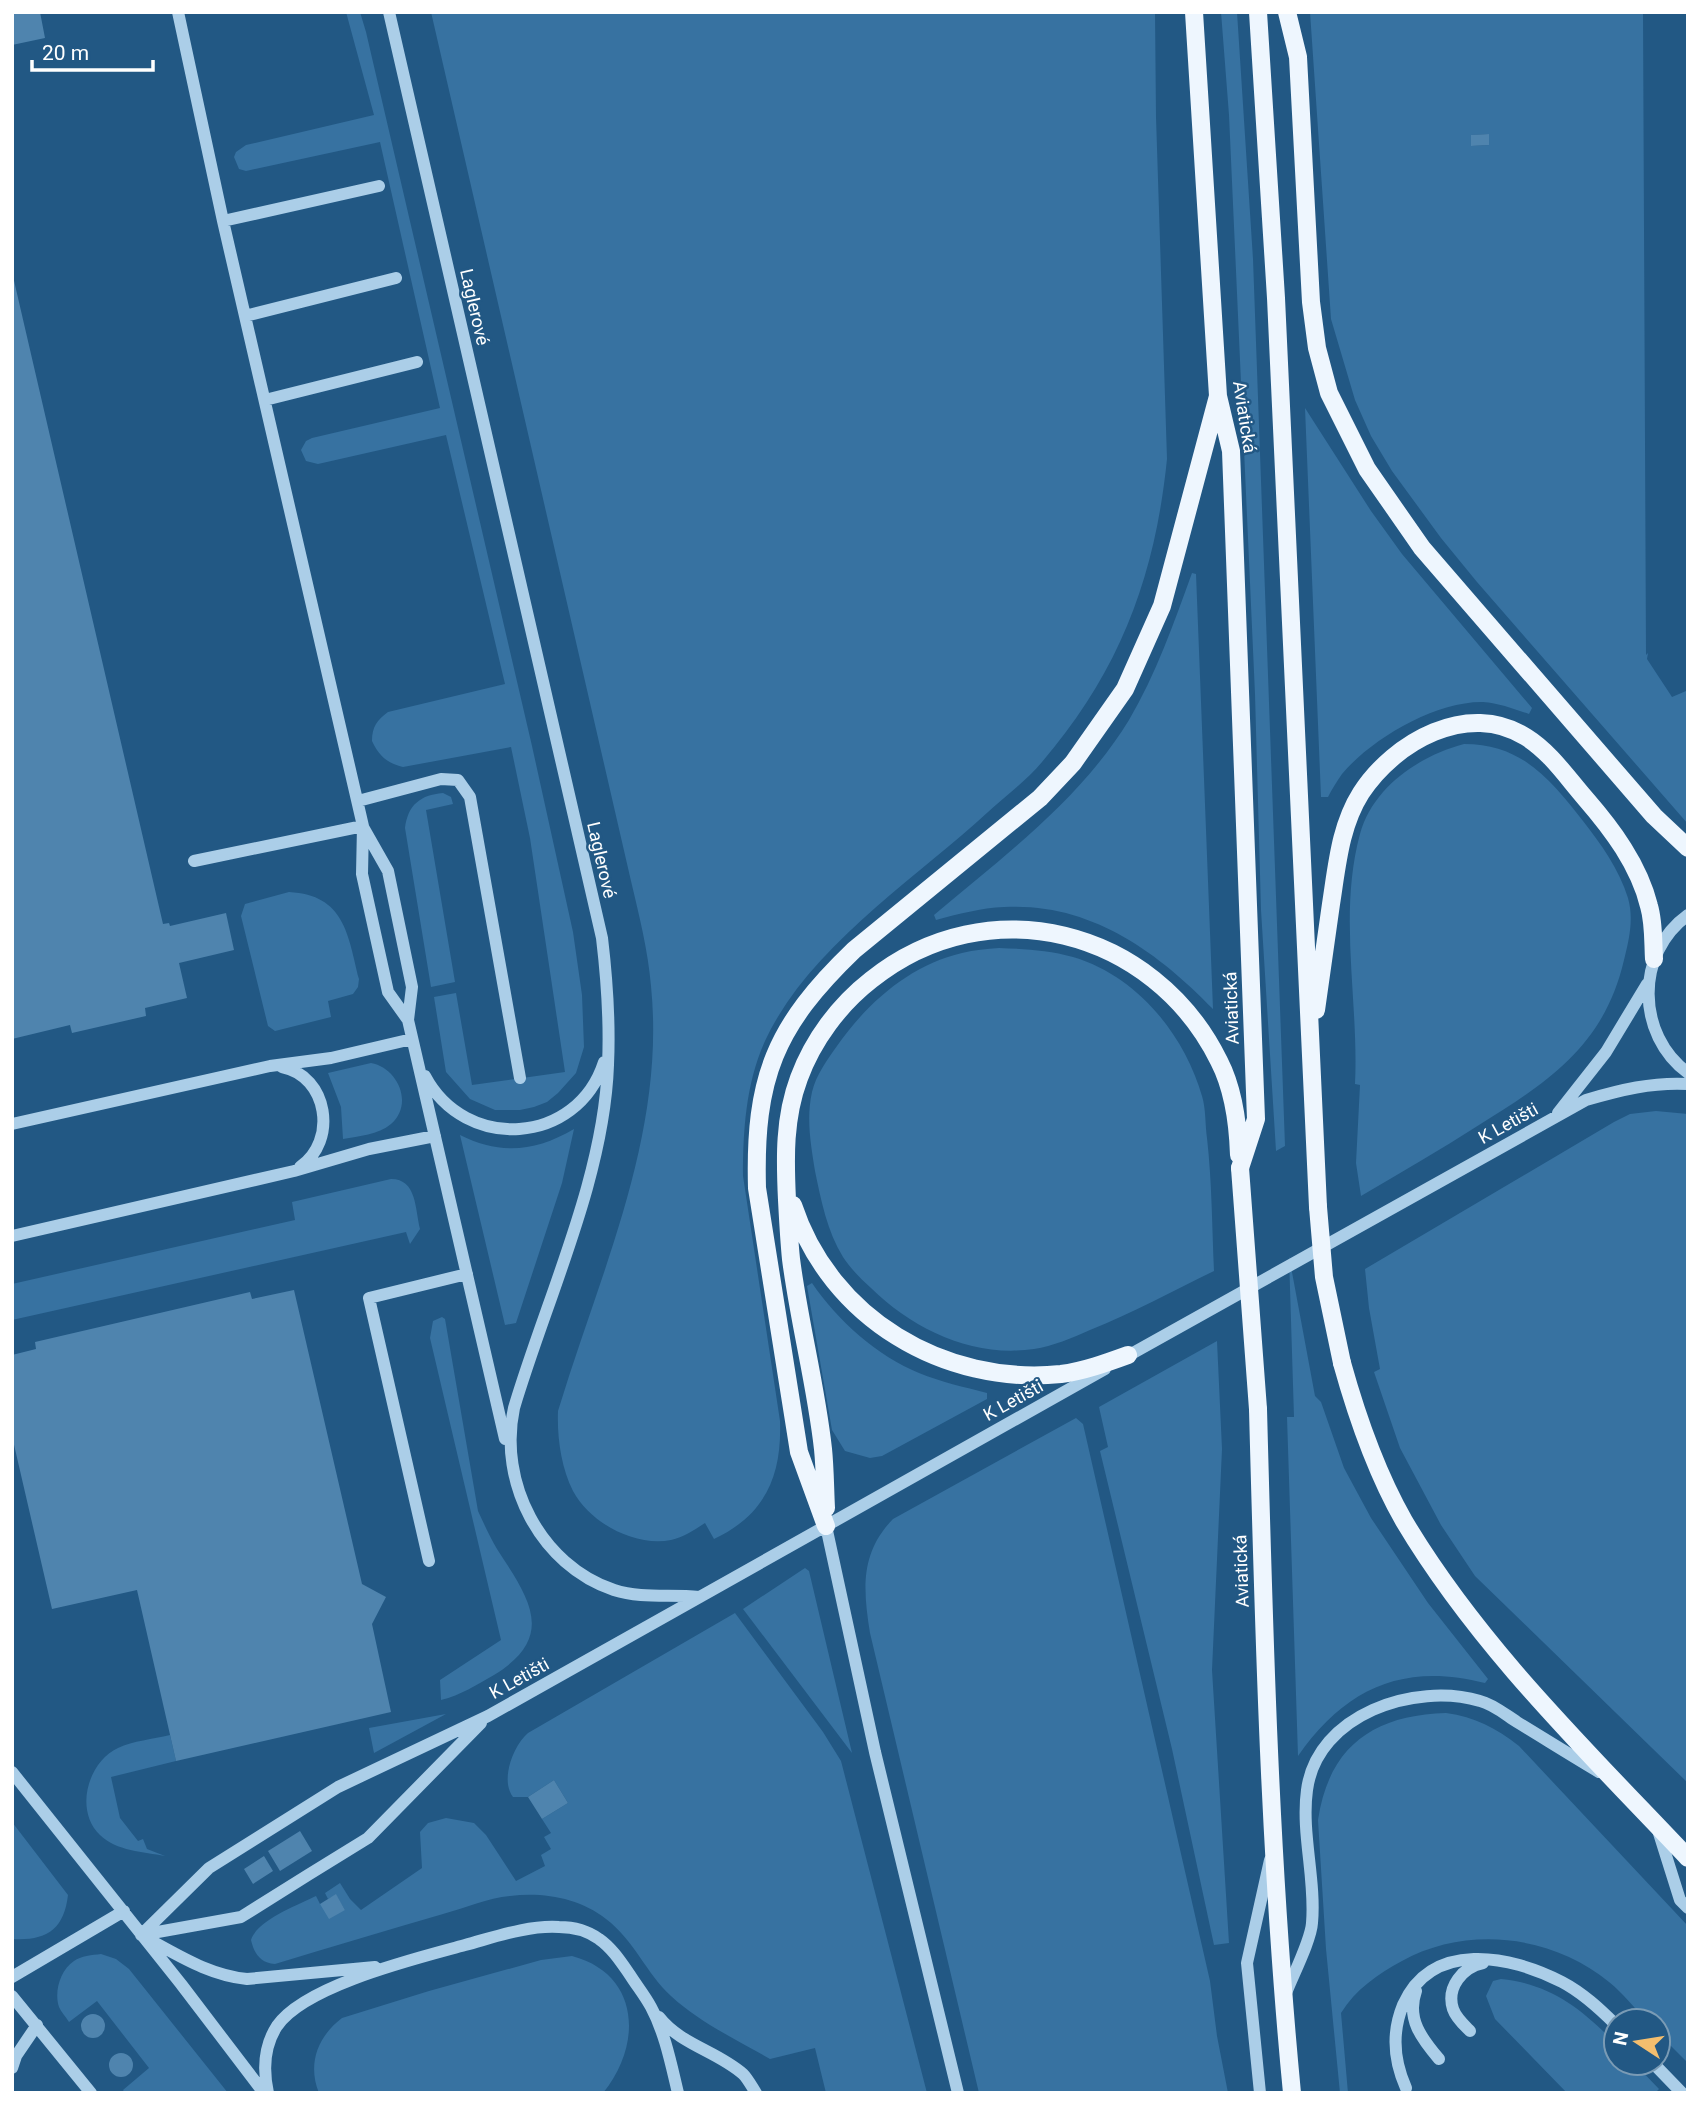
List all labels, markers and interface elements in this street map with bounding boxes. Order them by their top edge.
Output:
scale bar [32,28,152,72]
text: 20 m [42,41,89,65]
street label: Laglerové [456,267,494,347]
street label: Aviatická [1229,379,1261,455]
street label: Laglerové [583,820,621,900]
street label: Aviatická [1219,971,1243,1045]
street label: K Letišti [1475,1098,1541,1148]
street label: K Letišti [980,1375,1046,1425]
street label: Aviatická [1229,1534,1253,1608]
street label: K Letišti [486,1653,552,1703]
north arrow [1602,2007,1672,2077]
text: N [1608,2030,1634,2048]

